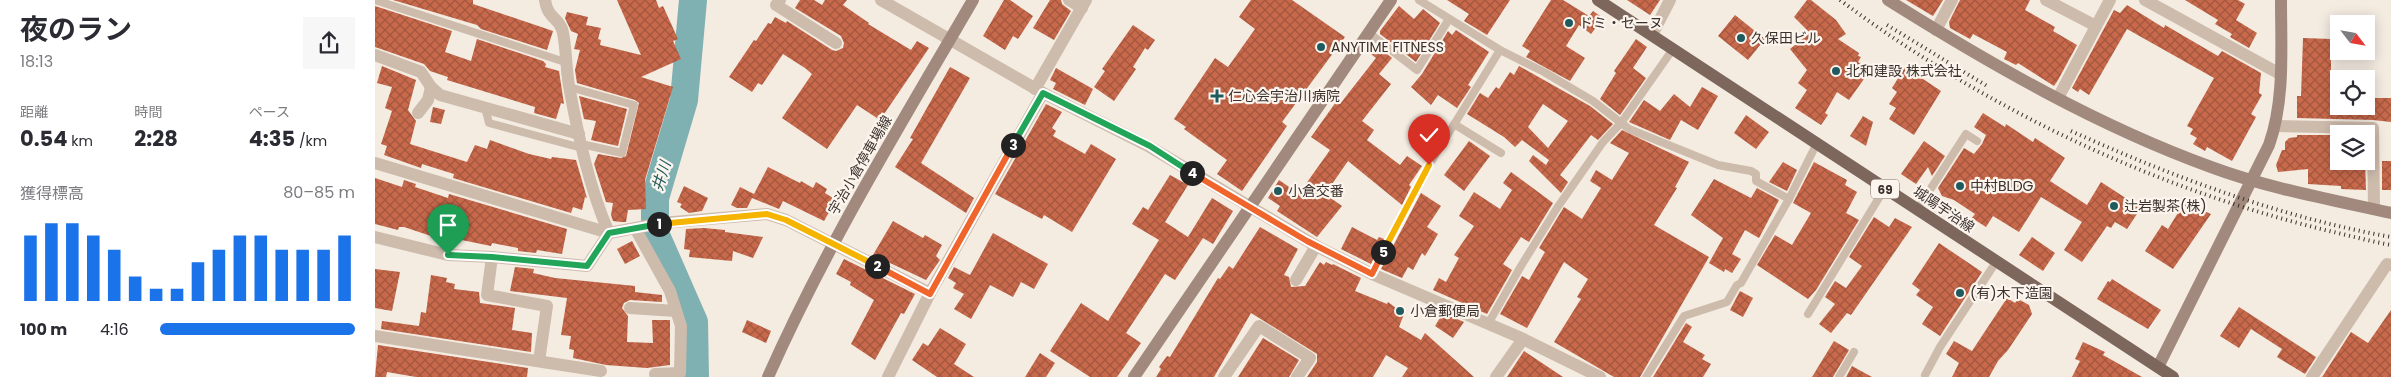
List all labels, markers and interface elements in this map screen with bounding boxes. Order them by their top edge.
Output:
text: 夜のラン [20,10,132,49]
place label: ドミ・セーヌ [1579,13,1663,33]
north arrow [2330,15,2375,60]
map controls [2330,15,2375,170]
button: share [303,17,355,69]
marker: ドミ・セーヌ [1563,17,1575,29]
place label: 久保田ビル [1751,28,1821,48]
marker: 久保田ビル [1735,32,1747,44]
place label: ANYTIME FITNESS [1331,37,1444,57]
marker: ANYTIME FITNESS [1315,41,1327,53]
text: 18:13 [20,50,53,73]
place label: 北和建設 株式会社 [1846,61,1962,81]
marker: 北和建設 株式会社 [1830,65,1842,77]
button: locate [2330,70,2375,115]
place label: 仁心会宇治川病院 [1228,86,1340,106]
marker: 仁心会宇治川病院 [1210,89,1224,103]
text: 距離 [20,102,48,122]
text: 時間 [134,102,162,122]
text: ペース [249,102,290,122]
street label: 宇治小倉停車場線 [823,112,897,218]
pin [1408,114,1450,165]
icon: check [1415,121,1443,149]
text: 0.54 [20,124,67,153]
text: 2:28 [134,124,178,153]
text: 4:35 [249,124,295,153]
button: layers [2330,125,2375,170]
text: km [67,131,93,151]
text: /km [295,131,327,151]
pin: 3 [1001,132,1025,158]
text: 3 [1009,135,1018,155]
water label: 井川 [647,157,676,193]
pin: 4 [1179,160,1205,186]
text: 4 [1188,163,1197,183]
place label: 中村BLDG [1970,176,2034,196]
road number: 69 [1871,180,1899,198]
marker: 中村BLDG [1954,180,1966,192]
text: 80–85 m [283,181,355,204]
place label: 小倉交番 [1288,181,1344,201]
street label: 城陽宇治線 [1909,181,1979,237]
text: 獲得標高 [20,182,84,205]
marker: 小倉交番 [1272,185,1284,197]
place label: 辻岩製茶(株) [2124,196,2207,216]
marker: 辻岩製茶(株) [2108,200,2120,212]
pin [427,204,469,255]
icon: arrive [434,211,462,239]
pin: 1 [647,212,671,236]
text: 1 [657,214,662,234]
pin: 5 [1371,240,1395,264]
text: 5 [1379,242,1388,262]
pin: 2 [865,254,889,278]
text: 2 [874,256,882,276]
place label: (有)木下造園 [1970,283,2053,303]
marker: (有)木下造園 [1954,287,1966,299]
place label: 小倉郵便局 [1410,301,1480,321]
marker: 小倉郵便局 [1394,305,1406,317]
text: 100 m [20,318,67,341]
text: 4:16 [100,318,129,341]

